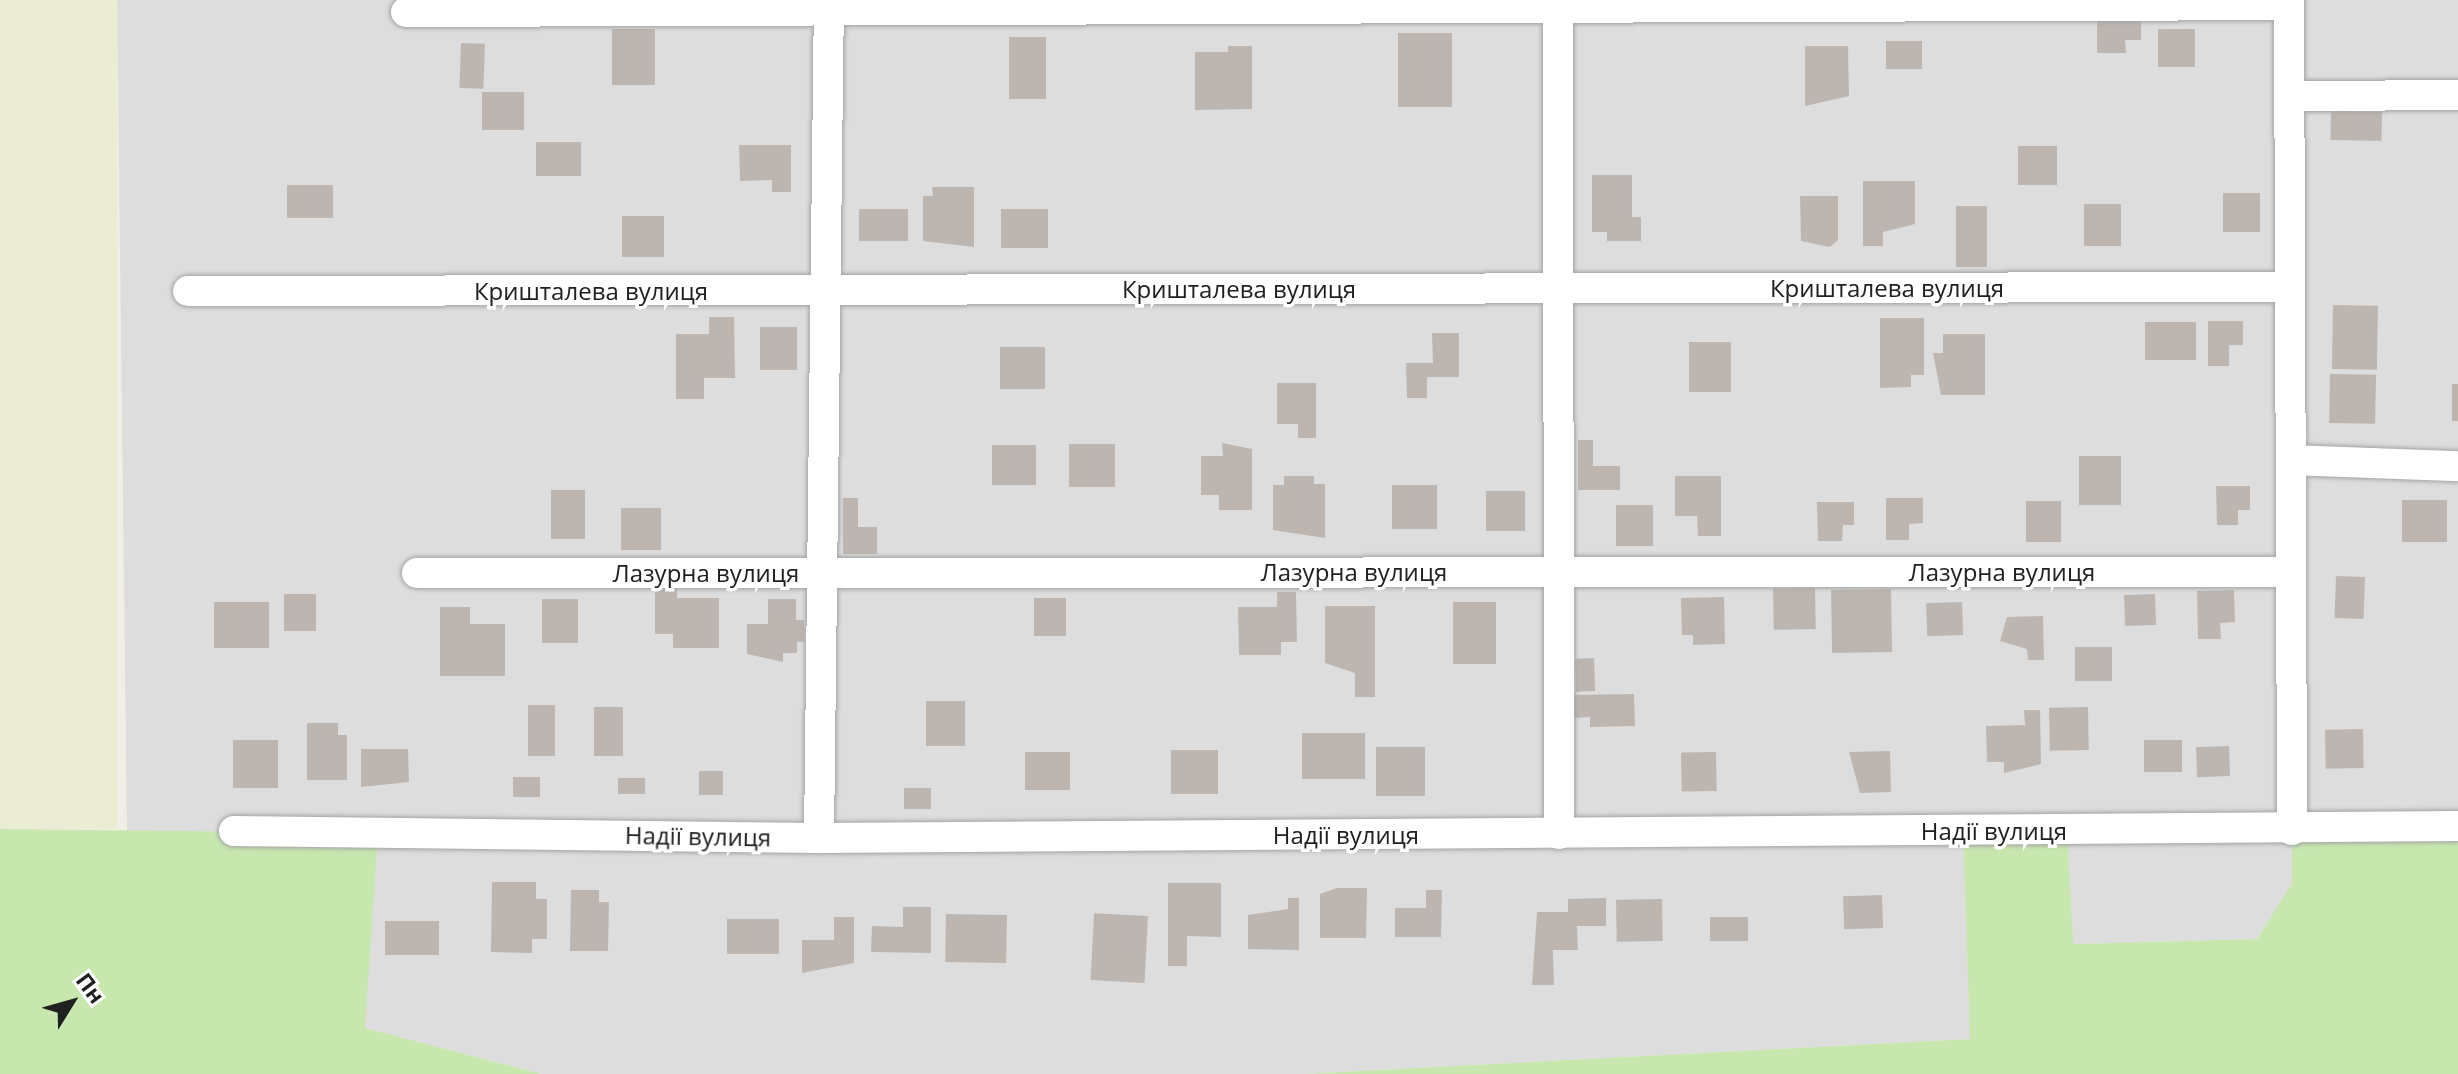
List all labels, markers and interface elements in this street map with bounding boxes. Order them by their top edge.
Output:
street label: Кришталева вулиця [1770,274,2004,302]
street label: Кришталева вулиця [1122,275,1356,303]
street label: Кришталева вулиця [474,277,708,305]
street label: Лазурна вулиця [1261,558,1447,586]
street label: Лазурна вулиця [1909,558,2095,586]
street label: Лазурна вулиця [613,559,799,587]
street label: Надії вулиця [1921,817,2067,845]
street label: Надії вулиця [625,820,771,852]
street label: Надії вулиця [1273,821,1419,849]
north arrow [32,962,112,1042]
text: Пн [70,966,112,1009]

